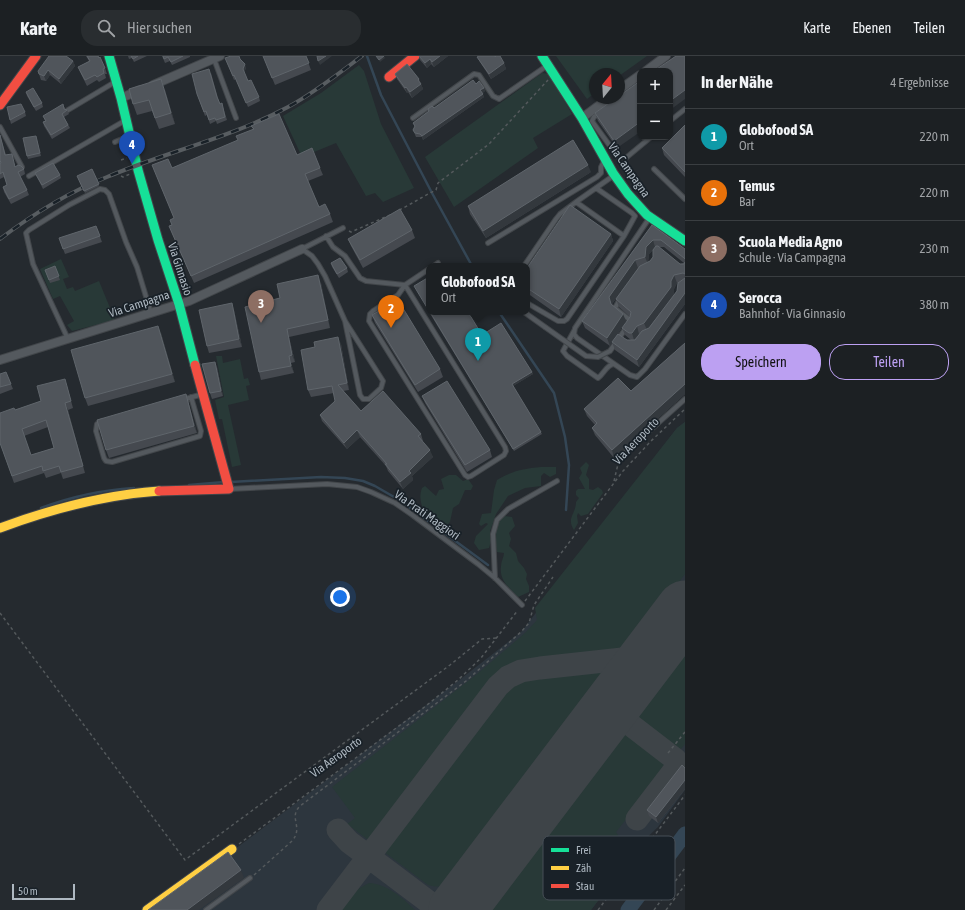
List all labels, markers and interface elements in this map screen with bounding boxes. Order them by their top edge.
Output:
search box [81,10,361,46]
text: Karte [20,17,57,39]
icon: search [95,17,117,39]
text: Hier suchen [127,19,192,36]
text: Karte [803,20,830,36]
text: Ebenen [852,20,891,36]
text: Teilen [913,20,945,36]
north arrow [589,68,625,104]
map controls [637,68,673,140]
button: + [637,68,673,104]
text: In der Nähe [701,72,773,92]
text: 4 Ergebnisse [890,75,949,90]
button: − [637,104,673,140]
text: Globofood SA [739,121,813,138]
text: 1 [711,129,717,144]
text: 220 m [920,129,949,144]
pin: 4 [119,131,145,164]
text: Ort [739,138,754,153]
street label: Via Campagna [605,140,653,200]
text: Temus [739,177,775,194]
text: 2 [711,185,717,200]
text: 220 m [920,185,949,200]
text: Bar [739,194,755,209]
text: Scuola Media Agno [739,233,843,250]
street label: Via Ginnasio [165,241,195,298]
text: 3 [711,241,717,256]
text: 230 m [920,241,949,256]
text: Schule · Via Campagna [739,250,846,265]
popup [426,263,530,315]
text: Globofood SA [441,273,515,290]
street label: Via Campagna [107,288,171,320]
text: Serocca [739,289,782,306]
pin: 3 [248,290,274,323]
text: Ort [441,290,456,305]
pin: 2 [378,295,404,328]
text: 4 [711,297,717,312]
text: 380 m [920,297,949,312]
text: Bahnhof · Via Ginnasio [739,306,846,321]
pin: 1 [465,328,491,361]
button: Speichern [701,344,821,380]
button: Teilen [829,344,949,380]
street label: Via Aeroporto [610,414,662,467]
street label: Via Prati Maggiori [391,487,463,543]
your location [330,587,350,607]
street label: Via Aeroporto [308,733,365,780]
legend [543,836,675,900]
text: Frei [576,844,591,856]
text: Zäh [576,862,591,874]
text: Stau [576,880,594,892]
scale bar [12,882,75,901]
text: 50 m [18,885,38,897]

